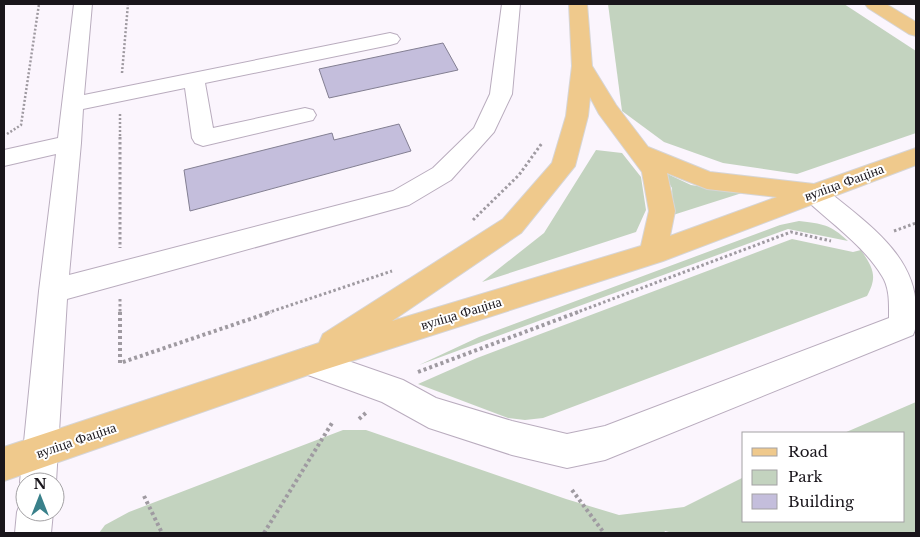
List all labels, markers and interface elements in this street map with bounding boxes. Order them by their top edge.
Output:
street label: вуліца Фаціна [802,159,887,205]
street label: вуліца Фаціна [418,292,504,334]
street label: вуліца Фаціна [34,418,119,462]
legend [742,432,905,522]
text: Road [788,442,828,461]
text: Park [788,467,824,486]
north arrow [15,472,65,522]
text: N [33,475,47,493]
text: Building [788,492,855,511]

